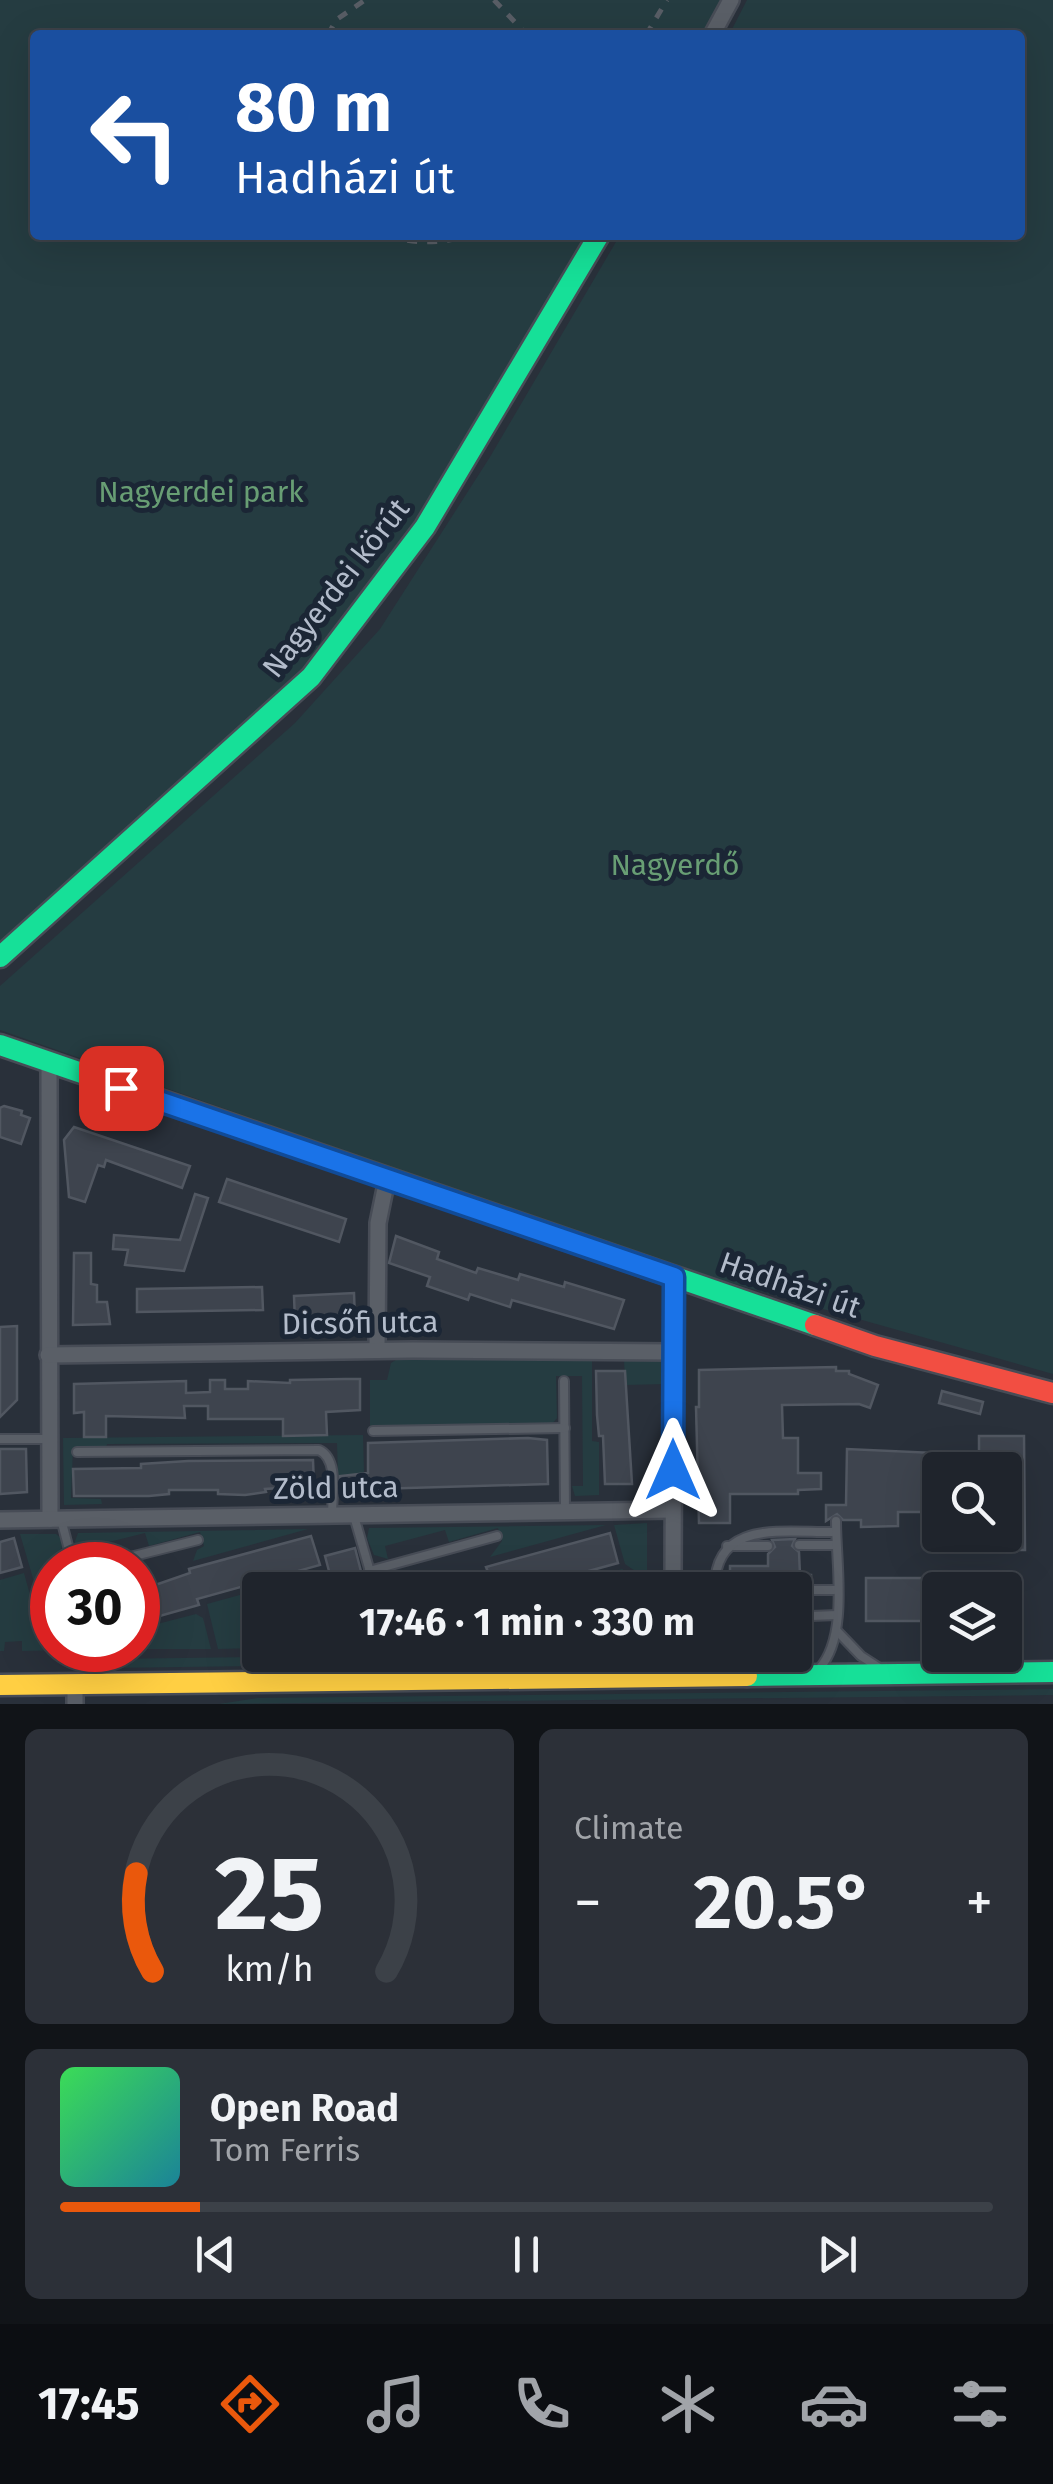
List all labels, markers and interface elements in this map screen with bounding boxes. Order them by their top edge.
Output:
text: 80 m [235,66,392,150]
icon: left [70,70,200,200]
text: Hadházi út [235,151,455,205]
park label: Nagyerdei park [98,474,304,510]
street label: Nagyerdei körút [255,491,417,685]
park label: Nagyerdő [610,847,740,883]
pin [79,1046,164,1131]
icon: arrive [94,1061,149,1116]
street label: Hadházi út [715,1244,865,1326]
street label: Dicsőfi utca [281,1304,439,1342]
position arrow [621,1418,725,1522]
map controls [922,1452,1022,1672]
button: search [922,1452,1022,1552]
street label: Zöld utca [273,1469,399,1507]
speed limit sign: 30 [30,1542,160,1672]
button: layers [922,1572,1022,1672]
text: 17:46 · 1 min · 330 m [359,1599,695,1645]
text: Climate [574,1809,683,1847]
text: 25 [215,1832,324,1957]
text: 20.5° [694,1858,874,1948]
text: − [574,1870,602,1936]
text: + [966,1870,993,1936]
text: km/h [225,1948,314,1990]
text: Open Road [210,2085,399,2131]
text: Tom Ferris [210,2131,360,2169]
icon: previous [188,2227,243,2282]
icon: pause [499,2227,554,2282]
icon: next [810,2227,865,2282]
icon: directions [215,2369,285,2439]
icon: music [361,2369,431,2439]
icon: phone [507,2369,577,2439]
icon: climate [653,2369,723,2439]
icon: car [799,2369,869,2439]
icon: filters [945,2369,1015,2439]
text: 17:45 [38,2377,140,2431]

